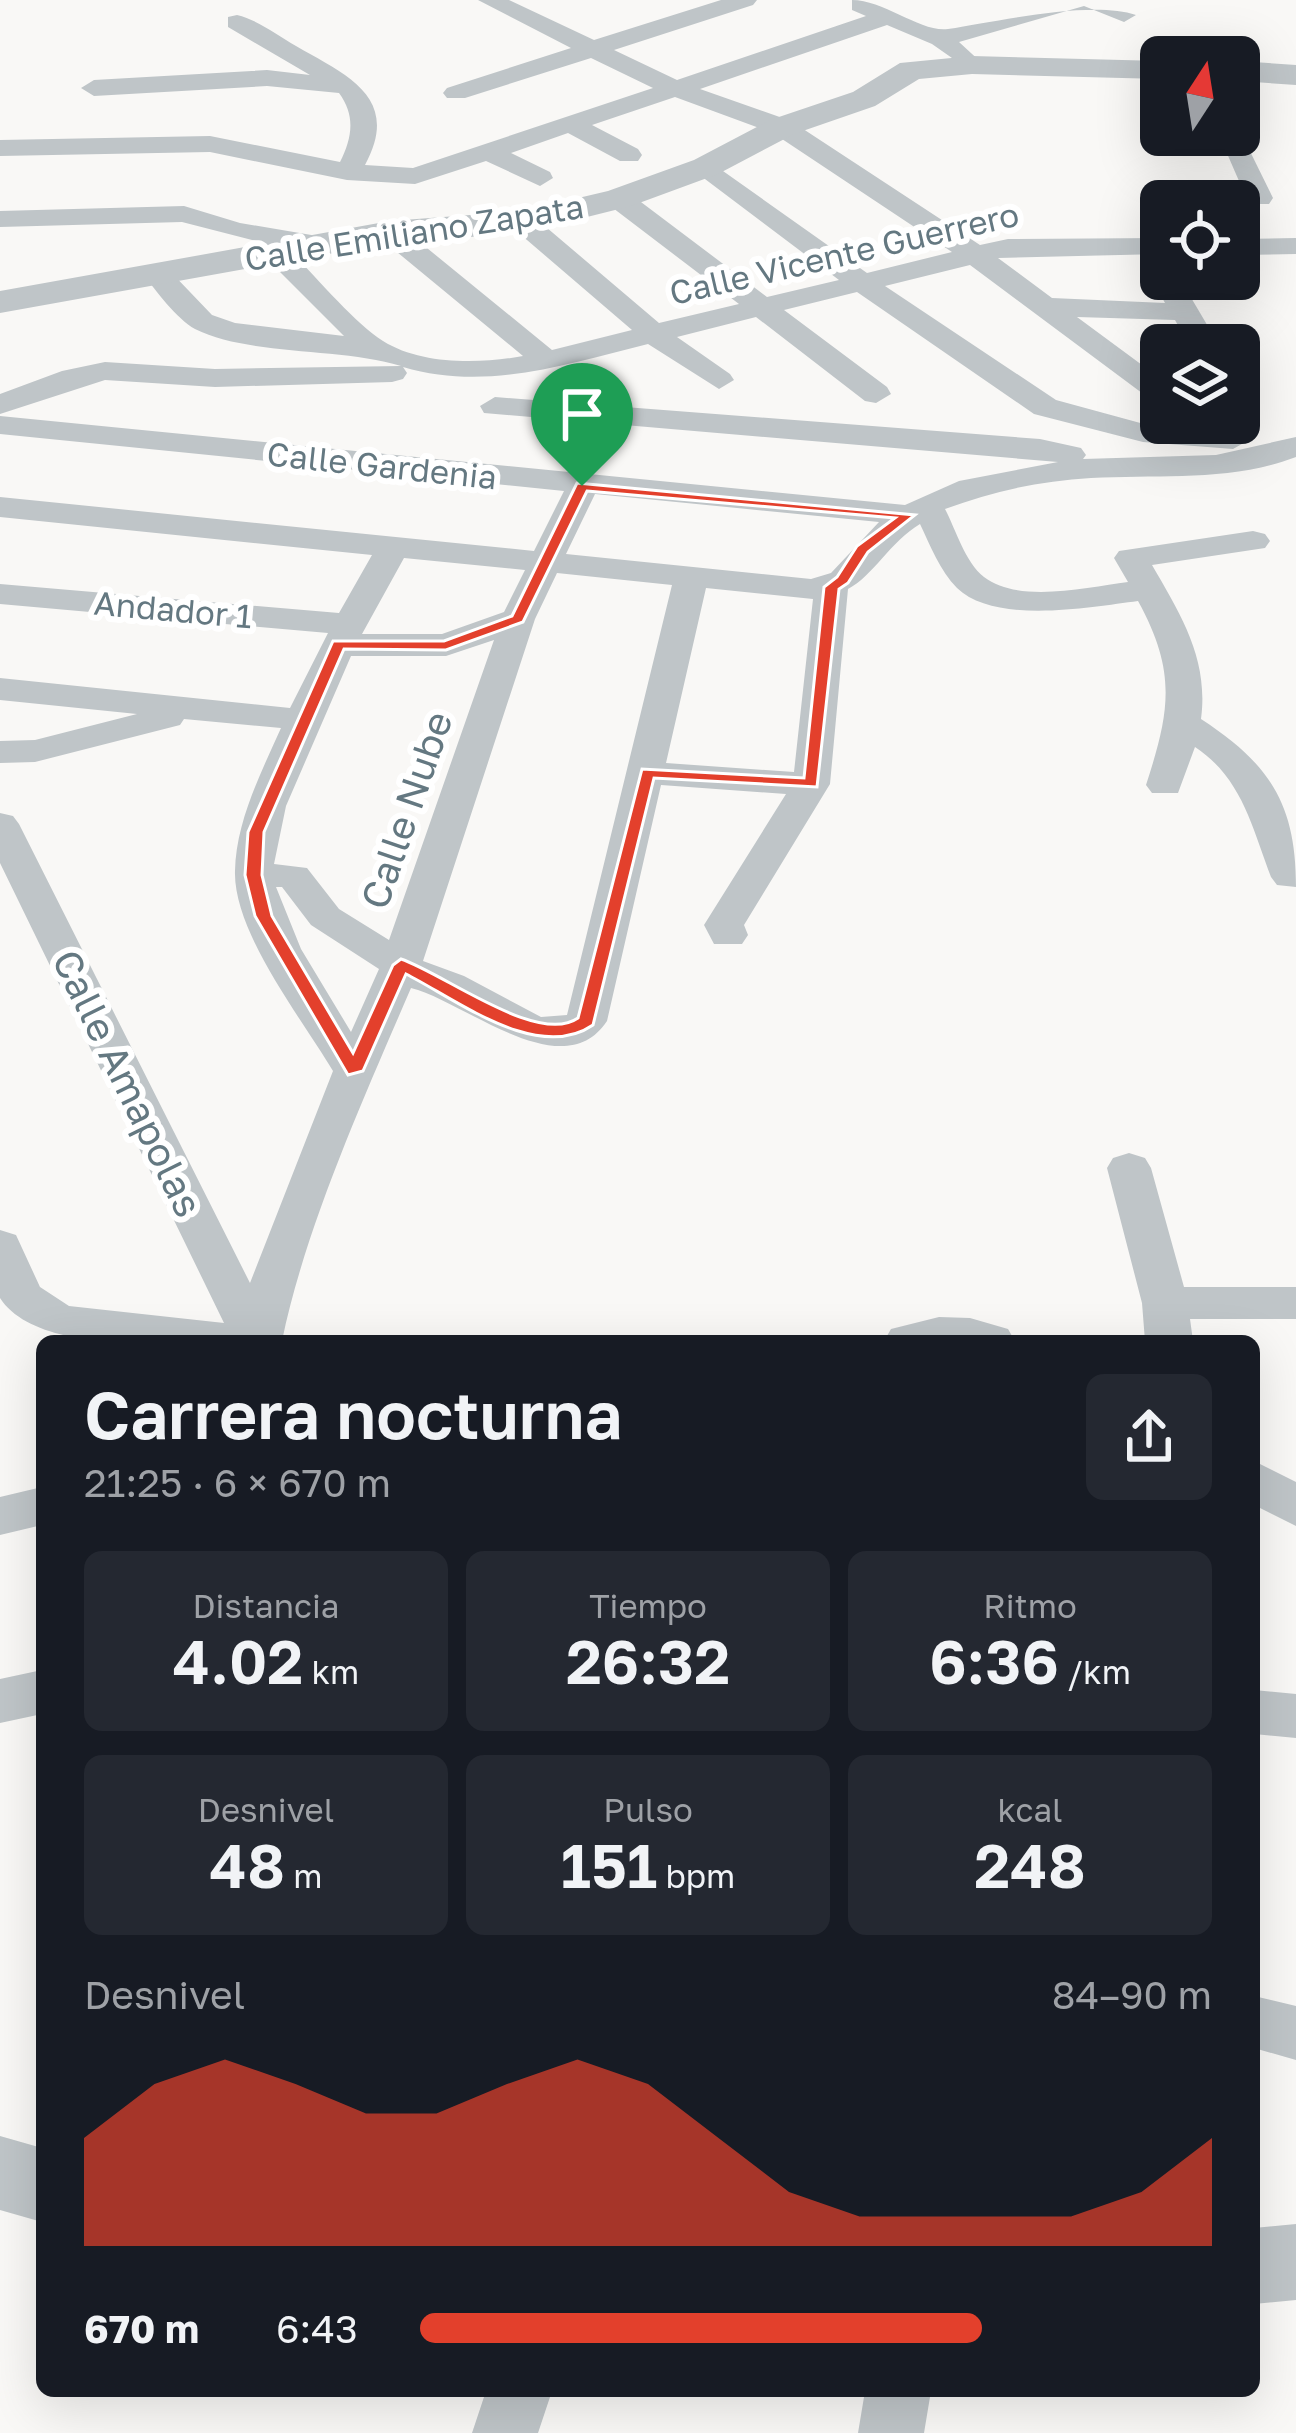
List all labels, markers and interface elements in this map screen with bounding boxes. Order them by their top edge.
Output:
north arrow [1140,36,1260,156]
map controls [1140,36,1260,444]
button: locate [1140,180,1260,300]
street label: Calle Emiliano Zapata [242,186,586,278]
street label: Calle Vicente Guerrero [666,194,1022,312]
button: layers [1140,324,1260,444]
pin [531,363,633,486]
icon: arrive [549,381,615,447]
street label: Calle Gardenia [265,434,499,496]
street label: Andador 1 [92,583,254,635]
street label: Calle Nube [350,705,462,915]
street label: Calle Amapolas [43,942,213,1224]
text: Carrera nocturna [84,1374,622,1454]
button: share [1086,1374,1212,1500]
text: 21:25 · 6 × 670 m [84,1459,391,1506]
text: Distancia [192,1586,340,1625]
text: Tiempo [589,1586,707,1625]
text: Ritmo [983,1586,1077,1625]
text: 4.02 [173,1625,303,1697]
text: 26:32 [566,1625,730,1697]
text: 6:36 [929,1625,1059,1697]
text: km [303,1652,359,1691]
text: /km [1059,1652,1131,1691]
text: Desnivel [198,1790,334,1829]
text: Pulso [603,1790,693,1829]
text: kcal [997,1790,1063,1829]
text: 48 [210,1829,285,1901]
text: 151 [561,1829,657,1901]
text: 248 [974,1829,1086,1901]
text: m [285,1856,322,1895]
text: bpm [657,1856,735,1895]
text: Desnivel [84,1971,245,2018]
text: 84–90 m [1052,1971,1212,2018]
text: 670 m [84,2305,199,2352]
text: 6:43 [276,2305,358,2352]

